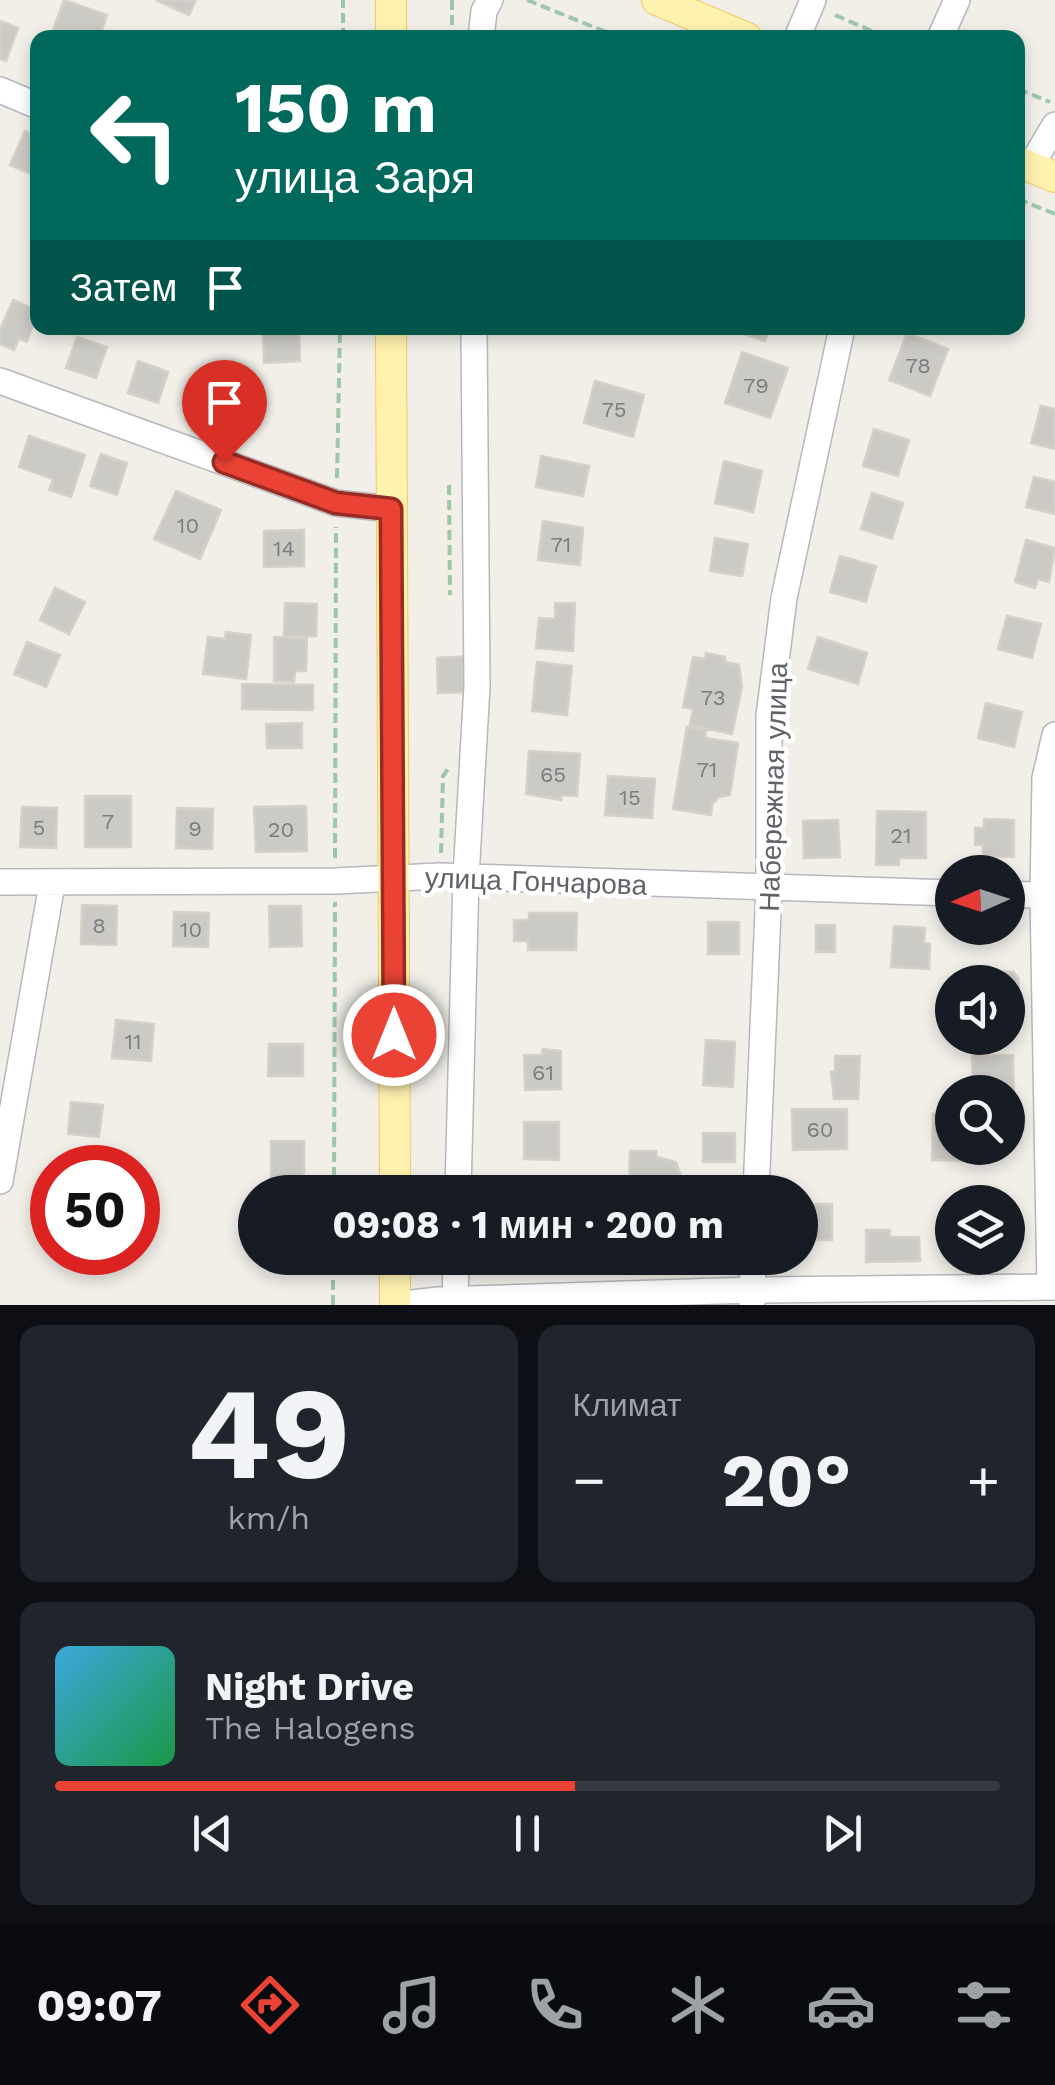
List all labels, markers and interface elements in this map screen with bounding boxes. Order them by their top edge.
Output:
text: 150 m [235,67,437,149]
icon: left [70,70,200,200]
text: улица Заря [235,151,475,204]
icon: arrive [198,260,253,315]
text: Затем [70,266,178,310]
house number: 78 [905,353,931,378]
pin [182,360,267,463]
house number: 79 [743,373,769,398]
icon: arrive [197,375,252,430]
house number: 75 [601,397,627,422]
house number: 10 [177,513,199,538]
house number: 71 [551,532,571,557]
house number: 14 [273,536,295,561]
street label: Набережная улица [753,661,794,912]
house number: 73 [700,685,726,710]
house number: 71 [697,757,717,782]
house number: 65 [540,762,566,787]
house number: 15 [619,785,641,810]
house number: 7 [102,809,114,834]
house number: 5 [33,815,45,840]
house number: 9 [188,816,202,841]
house number: 20 [268,817,294,842]
house number: 21 [890,823,912,848]
north arrow [935,855,1025,945]
map controls [935,855,1025,1275]
street label: улица Гончарова [424,861,648,902]
house number: 8 [92,913,106,938]
house number: 10 [180,917,202,942]
button: sound [935,965,1025,1055]
position arrow [342,983,446,1087]
house number: 11 [124,1029,142,1054]
house number: 61 [532,1060,554,1085]
button: search [935,1075,1025,1165]
house number: 60 [806,1117,834,1142]
speed limit sign: 50 [30,1145,160,1275]
button: layers [935,1185,1025,1275]
text: 09:08 · 1 мин · 200 m [332,1203,724,1247]
text: 49 [187,1357,351,1510]
text: Климат [573,1386,681,1424]
text: 20° [721,1436,851,1524]
text: − [573,1448,606,1512]
text: + [967,1448,1000,1512]
text: km/h [228,1499,310,1537]
text: Night Drive [205,1665,414,1709]
text: The Halogens [205,1709,415,1747]
icon: previous [185,1806,240,1861]
icon: pause [500,1806,555,1861]
icon: next [815,1806,870,1861]
icon: directions [235,1970,305,2040]
icon: music [377,1970,447,2040]
icon: phone [520,1970,590,2040]
icon: climate [663,1970,733,2040]
icon: car [806,1970,876,2040]
icon: filters [949,1970,1019,2040]
text: 09:07 [36,1979,162,2032]

